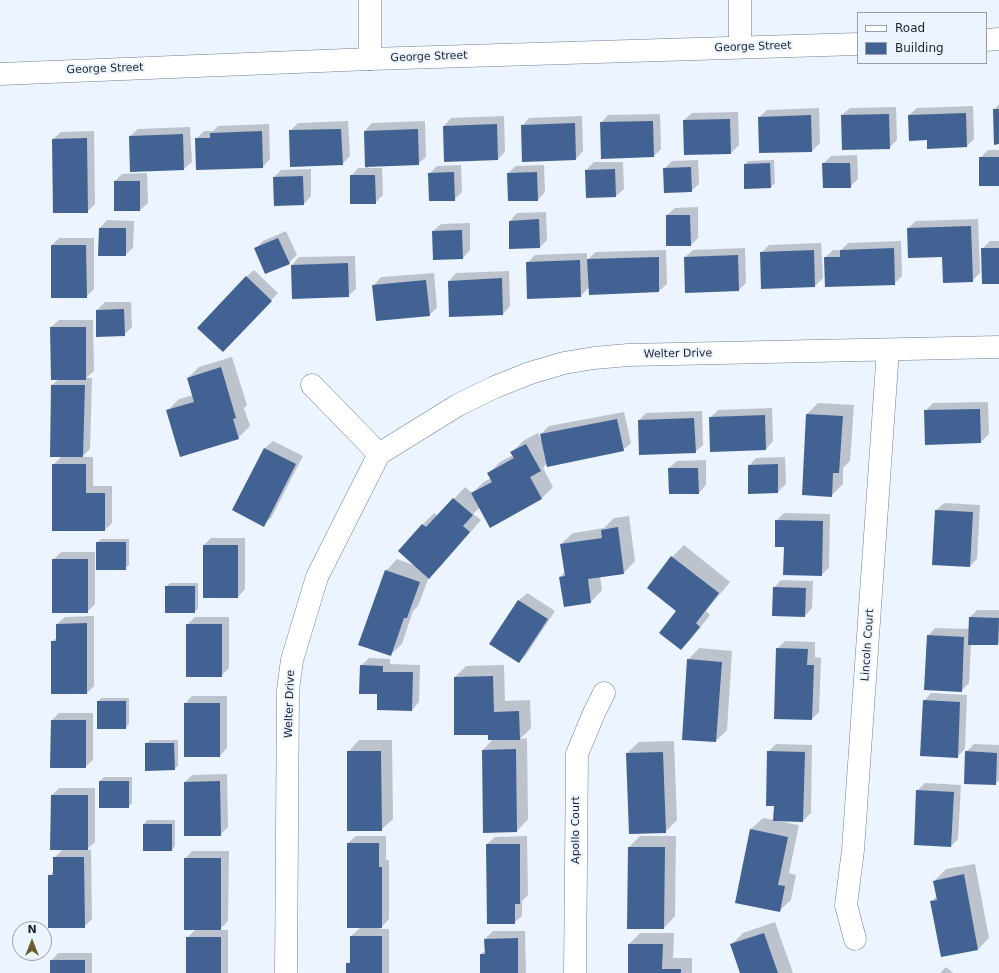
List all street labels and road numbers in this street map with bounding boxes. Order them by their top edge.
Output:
street label: George Street [714,39,792,55]
street label: George Street [390,49,468,65]
street label: George Street [66,61,144,77]
street label: Welter Drive [644,347,712,361]
street label: Lincoln Court [859,608,877,682]
street label: Welter Drive [282,670,298,738]
street label: Apollo Court [569,796,583,864]

